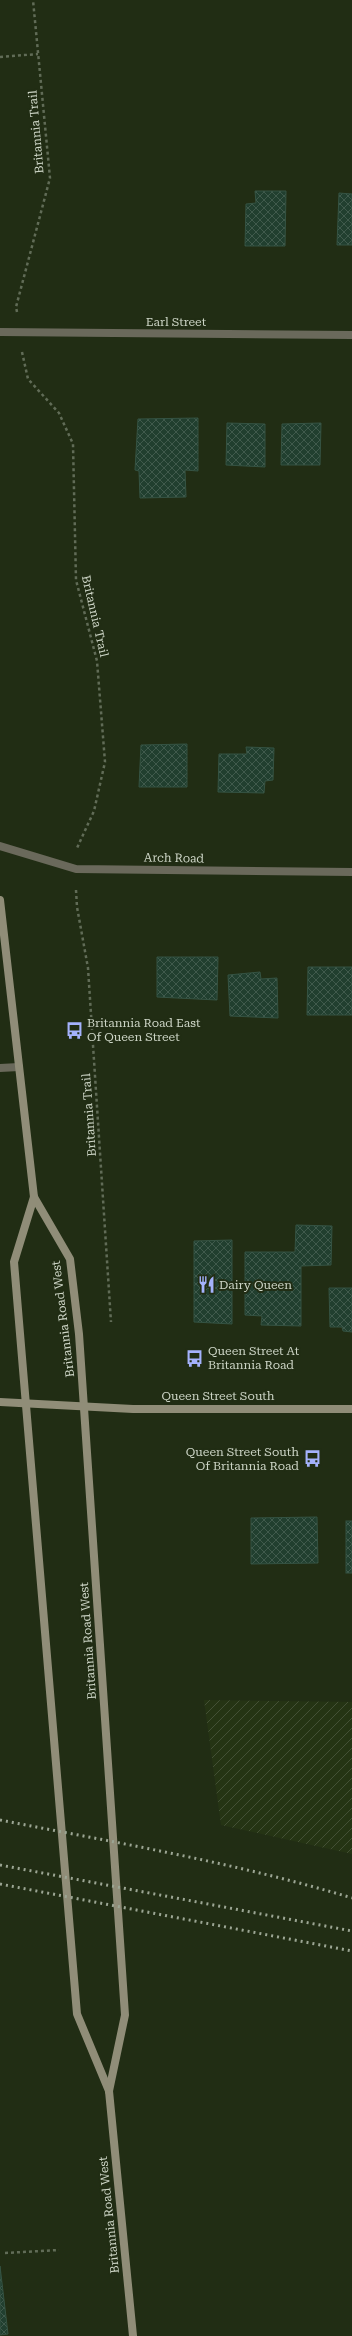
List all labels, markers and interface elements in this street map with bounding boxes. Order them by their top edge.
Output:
street label: Britannia Trail [25,90,47,174]
street label: Earl Street [146,315,207,329]
street label: Britannia Trail [79,574,111,658]
street label: Arch Road [144,850,205,866]
place label: Britannia Road East Of Queen Street [87,1016,201,1044]
bus stop icon: Britannia Road East Of Queen Street [64,1020,84,1040]
street label: Britannia Trail [79,1073,99,1157]
street label: Britannia Road West [49,1259,77,1378]
restaurant icon: Dairy Queen [196,1275,216,1295]
place label: Dairy Queen [219,1278,292,1292]
place label: Queen Street At Britannia Road [208,1344,300,1372]
bus stop icon: Queen Street At Britannia Road [185,1348,205,1368]
street label: Queen Street South [161,1389,275,1403]
place label: Queen Street South Of Britannia Road [186,1445,299,1473]
bus stop icon: Queen Street South Of Britannia Road [302,1449,322,1469]
street label: Britannia Road West [77,1581,99,1700]
street label: Britannia Road West [96,2155,122,2274]

